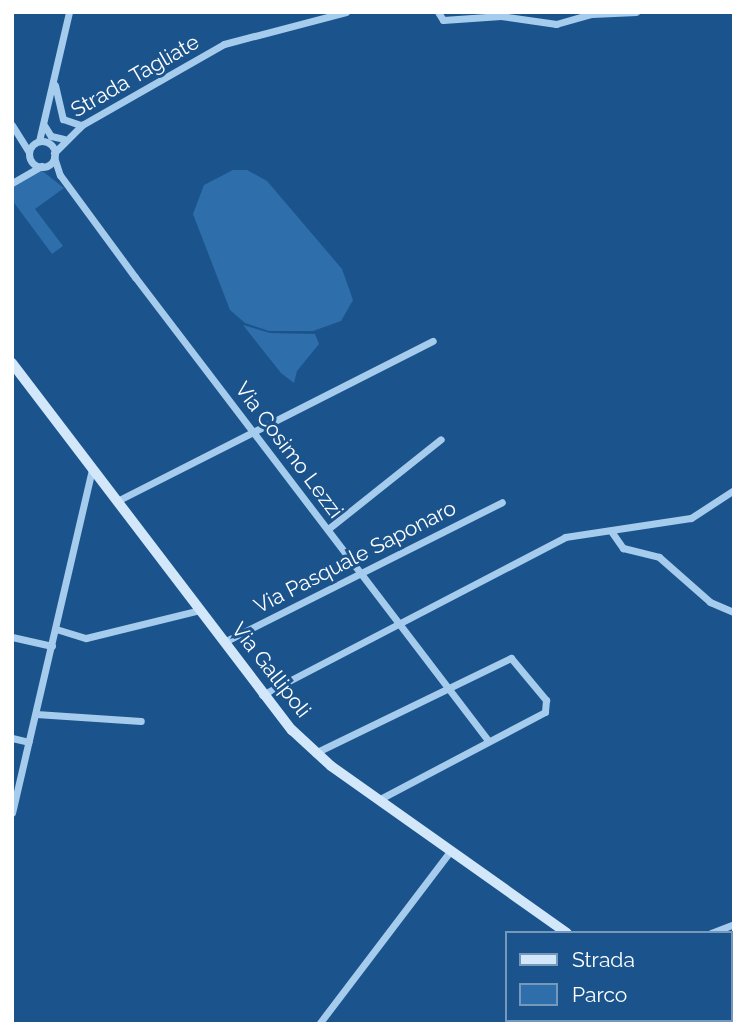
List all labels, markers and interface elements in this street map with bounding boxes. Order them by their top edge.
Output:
street label: Strada Tagliate [66,29,204,123]
street label: Via Cosimo Lezzi [230,377,348,523]
street label: Via Pasquale Saponaro [250,495,460,619]
street label: Via Gallipoli [226,617,316,723]
legend [504,931,732,1022]
text: Strada [572,947,635,972]
text: Parco [572,982,627,1007]

